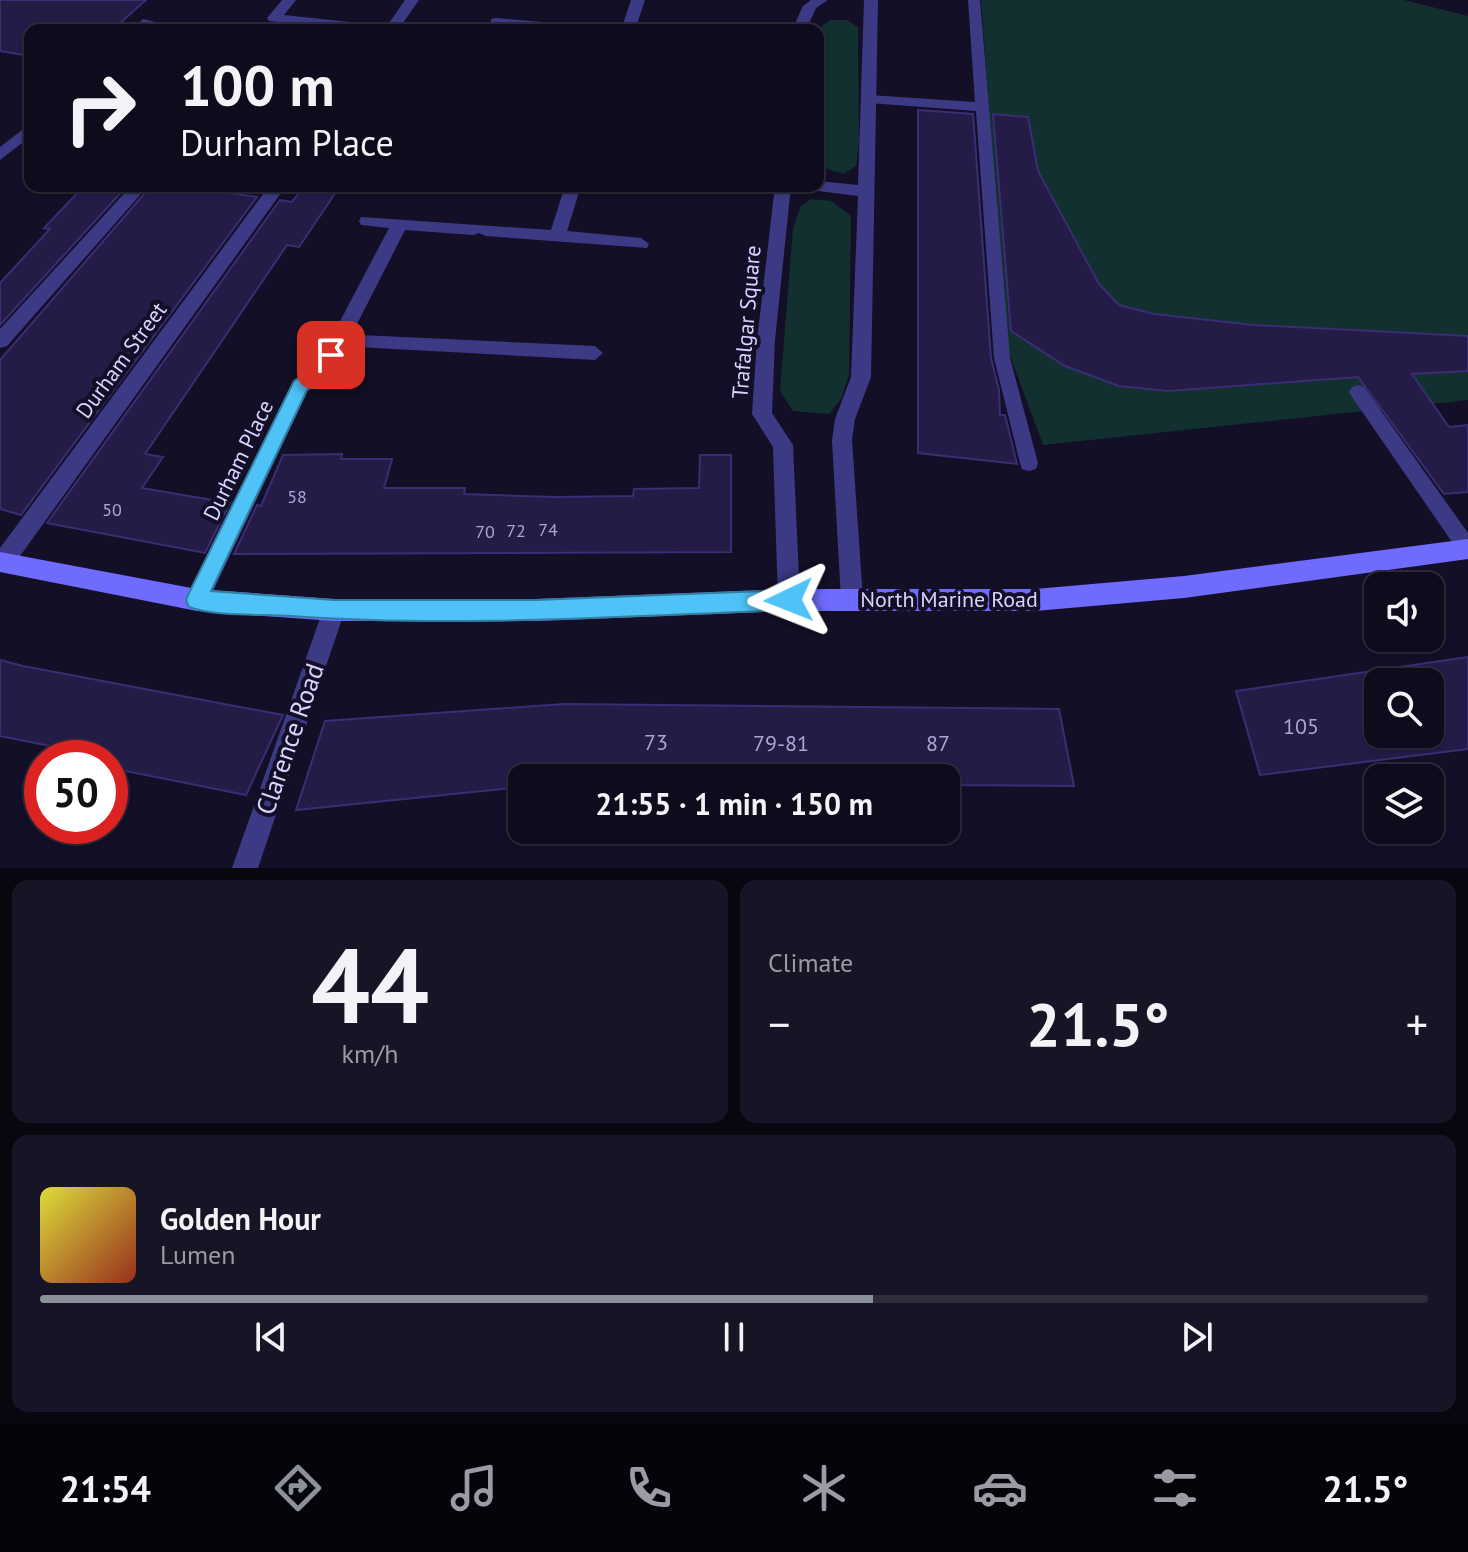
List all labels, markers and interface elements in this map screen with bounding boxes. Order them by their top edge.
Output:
text: 100 m [180,49,335,121]
icon: right [48,56,152,160]
text: Durham Place [180,119,394,166]
street label: Trafalgar Square [725,244,767,400]
street label: Durham Street [70,296,173,423]
pin [297,321,365,389]
icon: arrive [309,333,353,377]
street label: Durham Place [197,395,279,525]
house number: 58 [287,485,307,508]
house number: 50 [102,498,122,521]
house number: 74 [538,518,558,541]
house number: 72 [506,519,526,542]
house number: 70 [475,520,495,543]
position arrow [747,558,831,642]
map controls [1364,572,1444,844]
button: sound [1364,572,1444,652]
street label: North Marine Road [860,585,1038,613]
street label: Clarence Road [248,659,331,819]
button: search [1364,668,1444,748]
house number: 105 [1283,712,1319,740]
house number: 73 [644,728,668,756]
house number: 79-81 [753,729,809,757]
house number: 87 [926,729,950,757]
speed limit sign: 50 [24,740,128,844]
button: layers [1364,764,1444,844]
text: 21:55 · 1 min · 150 m [595,784,873,823]
text: 44 [311,917,429,1052]
text: Climate [768,946,853,979]
text: 21.5° [1026,985,1170,1063]
text: − [768,995,790,1052]
text: + [1406,995,1428,1052]
text: km/h [342,1037,399,1070]
text: Golden Hour [160,1199,321,1238]
text: Lumen [160,1238,235,1271]
icon: previous [249,1315,293,1359]
icon: pause [712,1315,756,1359]
icon: next [1175,1315,1219,1359]
icon: directions [270,1460,326,1516]
icon: music [446,1460,502,1516]
icon: phone [621,1460,677,1516]
icon: climate [796,1460,852,1516]
icon: car [972,1460,1028,1516]
icon: filters [1147,1460,1203,1516]
text: 21:54 [60,1465,151,1512]
text: 21.5° [1322,1465,1408,1512]

